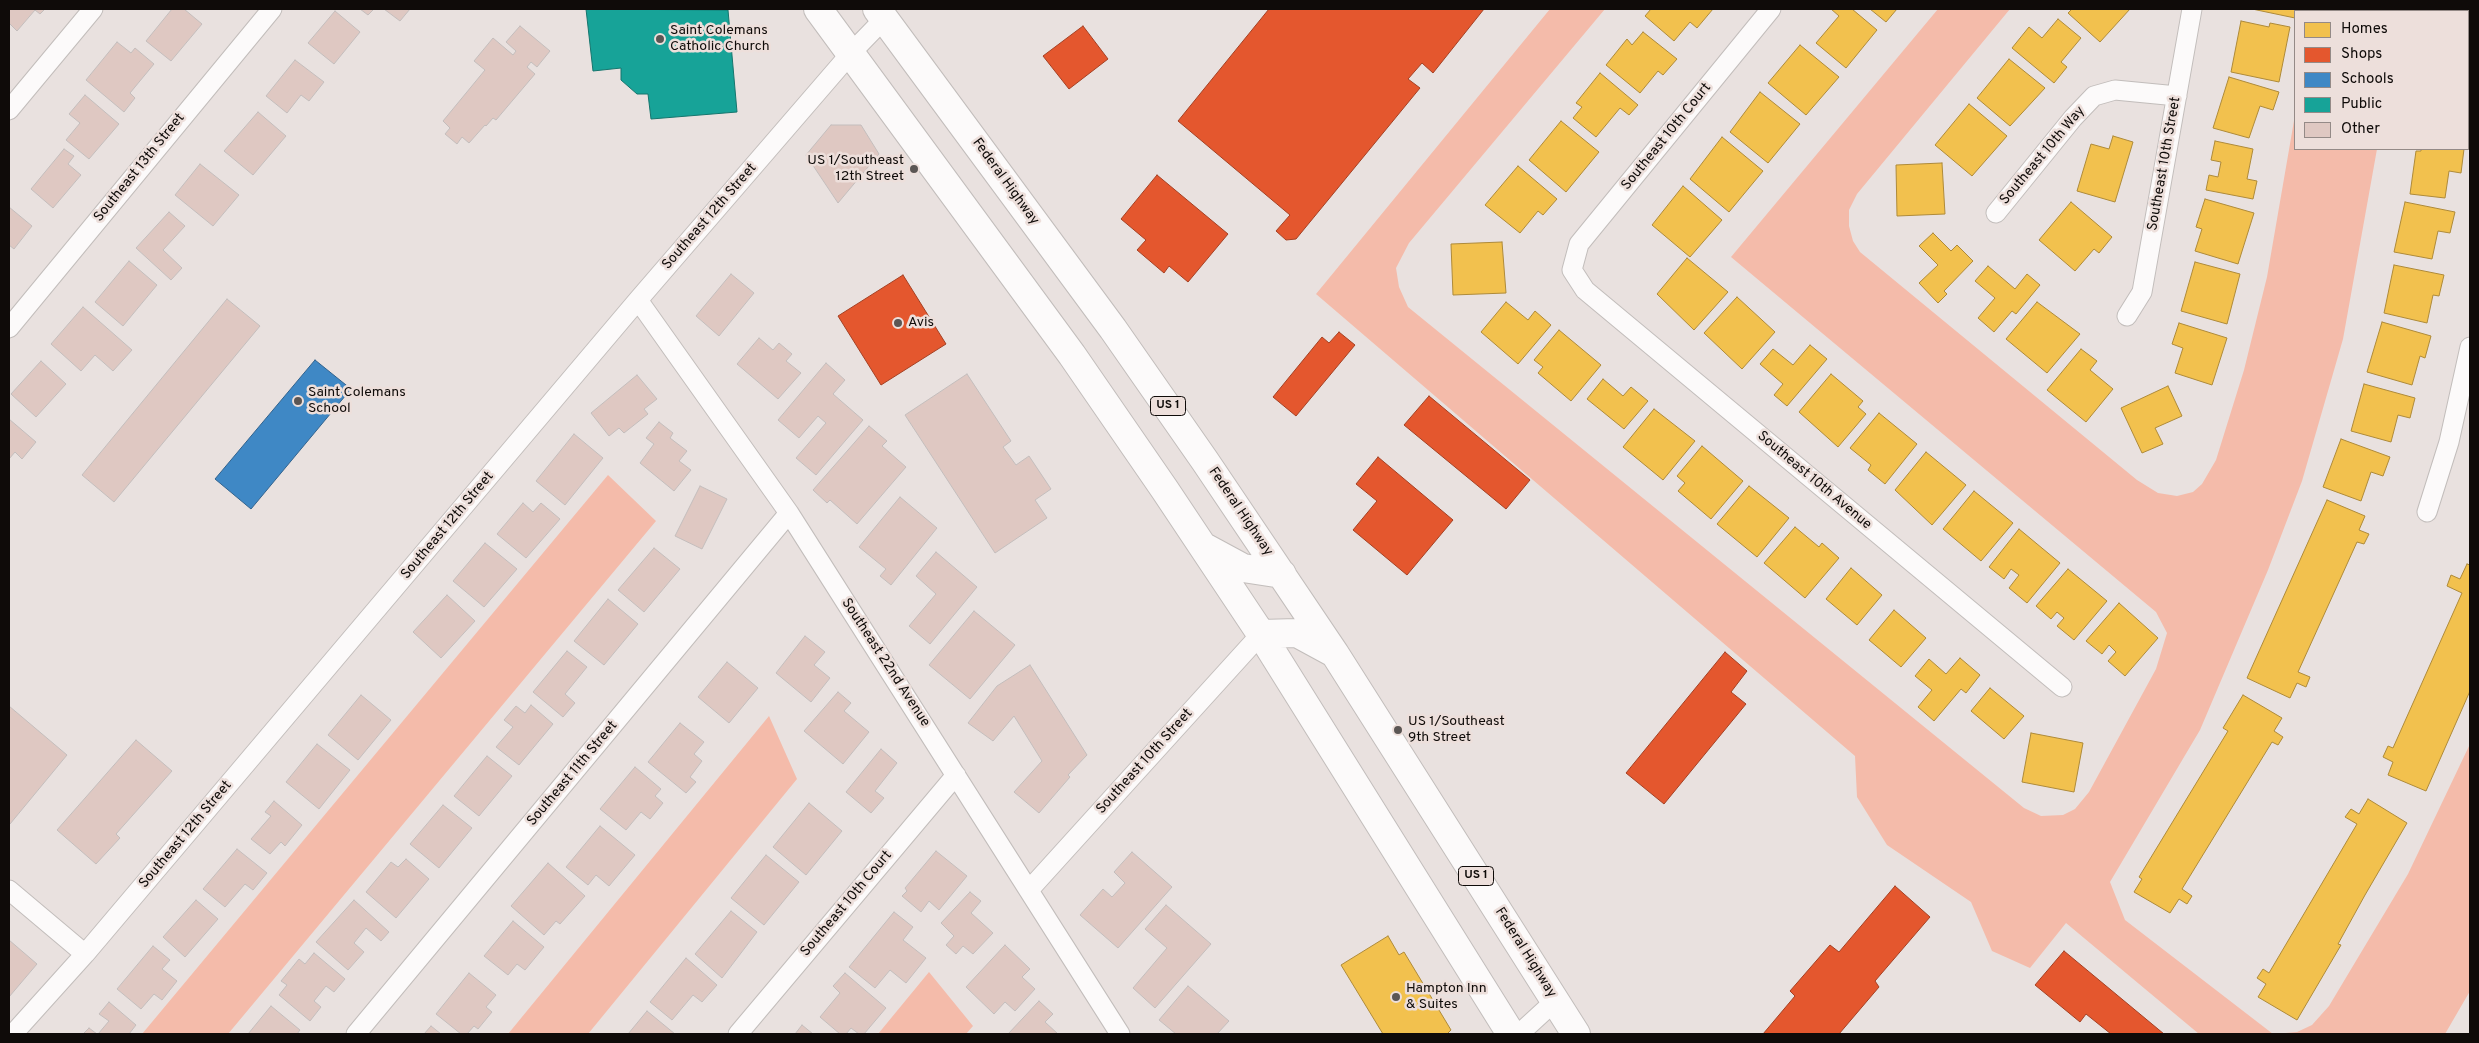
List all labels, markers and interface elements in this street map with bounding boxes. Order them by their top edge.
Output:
legend [2294,10,2469,150]
text: Homes [2341,20,2388,39]
place label: Saint Colemans Catholic Church [670,23,770,56]
marker: Saint Colemans Catholic Church [654,33,666,45]
text: Shops [2341,45,2382,64]
text: Schools [2341,70,2394,89]
street label: Southeast 10th Court [1619,80,1715,194]
text: Public [2341,95,2382,114]
street label: Southeast 10th Street [2145,96,2185,232]
street label: Southeast 10th Way [1997,103,2089,209]
street label: Southeast 13th Street [91,110,189,226]
text: Other [2341,120,2380,139]
street label: Federal Highway [968,135,1042,229]
place label: US 1/Southeast 12th Street [807,153,904,186]
street label: Southeast 12th Street [659,160,761,274]
marker: US 1/Southeast 12th Street [908,163,920,175]
place label: Avis [908,315,934,331]
marker: Avis [892,317,904,329]
place label: Saint Colemans School [308,385,406,418]
marker: Saint Colemans School [292,395,304,407]
road number: US 1 [1150,396,1186,416]
street label: Southeast 10th Avenue [1753,428,1875,534]
street label: Federal Highway [1204,465,1276,559]
street label: Southeast 12th Street [398,469,498,583]
street label: Southeast 22nd Avenue [837,596,933,730]
street label: Southeast 10th Street [1093,706,1197,818]
place label: US 1/Southeast 9th Street [1408,714,1505,746]
street label: Southeast 11th Street [524,718,622,830]
marker: US 1/Southeast 9th Street [1392,724,1404,736]
street label: Southeast 12th Street [136,778,236,892]
street label: Southeast 10th Court [798,848,896,960]
road number: US 1 [1458,866,1494,886]
street label: Federal Highway [1491,905,1559,1001]
place label: Hampton Inn & Suites [1406,981,1487,1014]
marker: Hampton Inn & Suites [1390,991,1402,1003]

